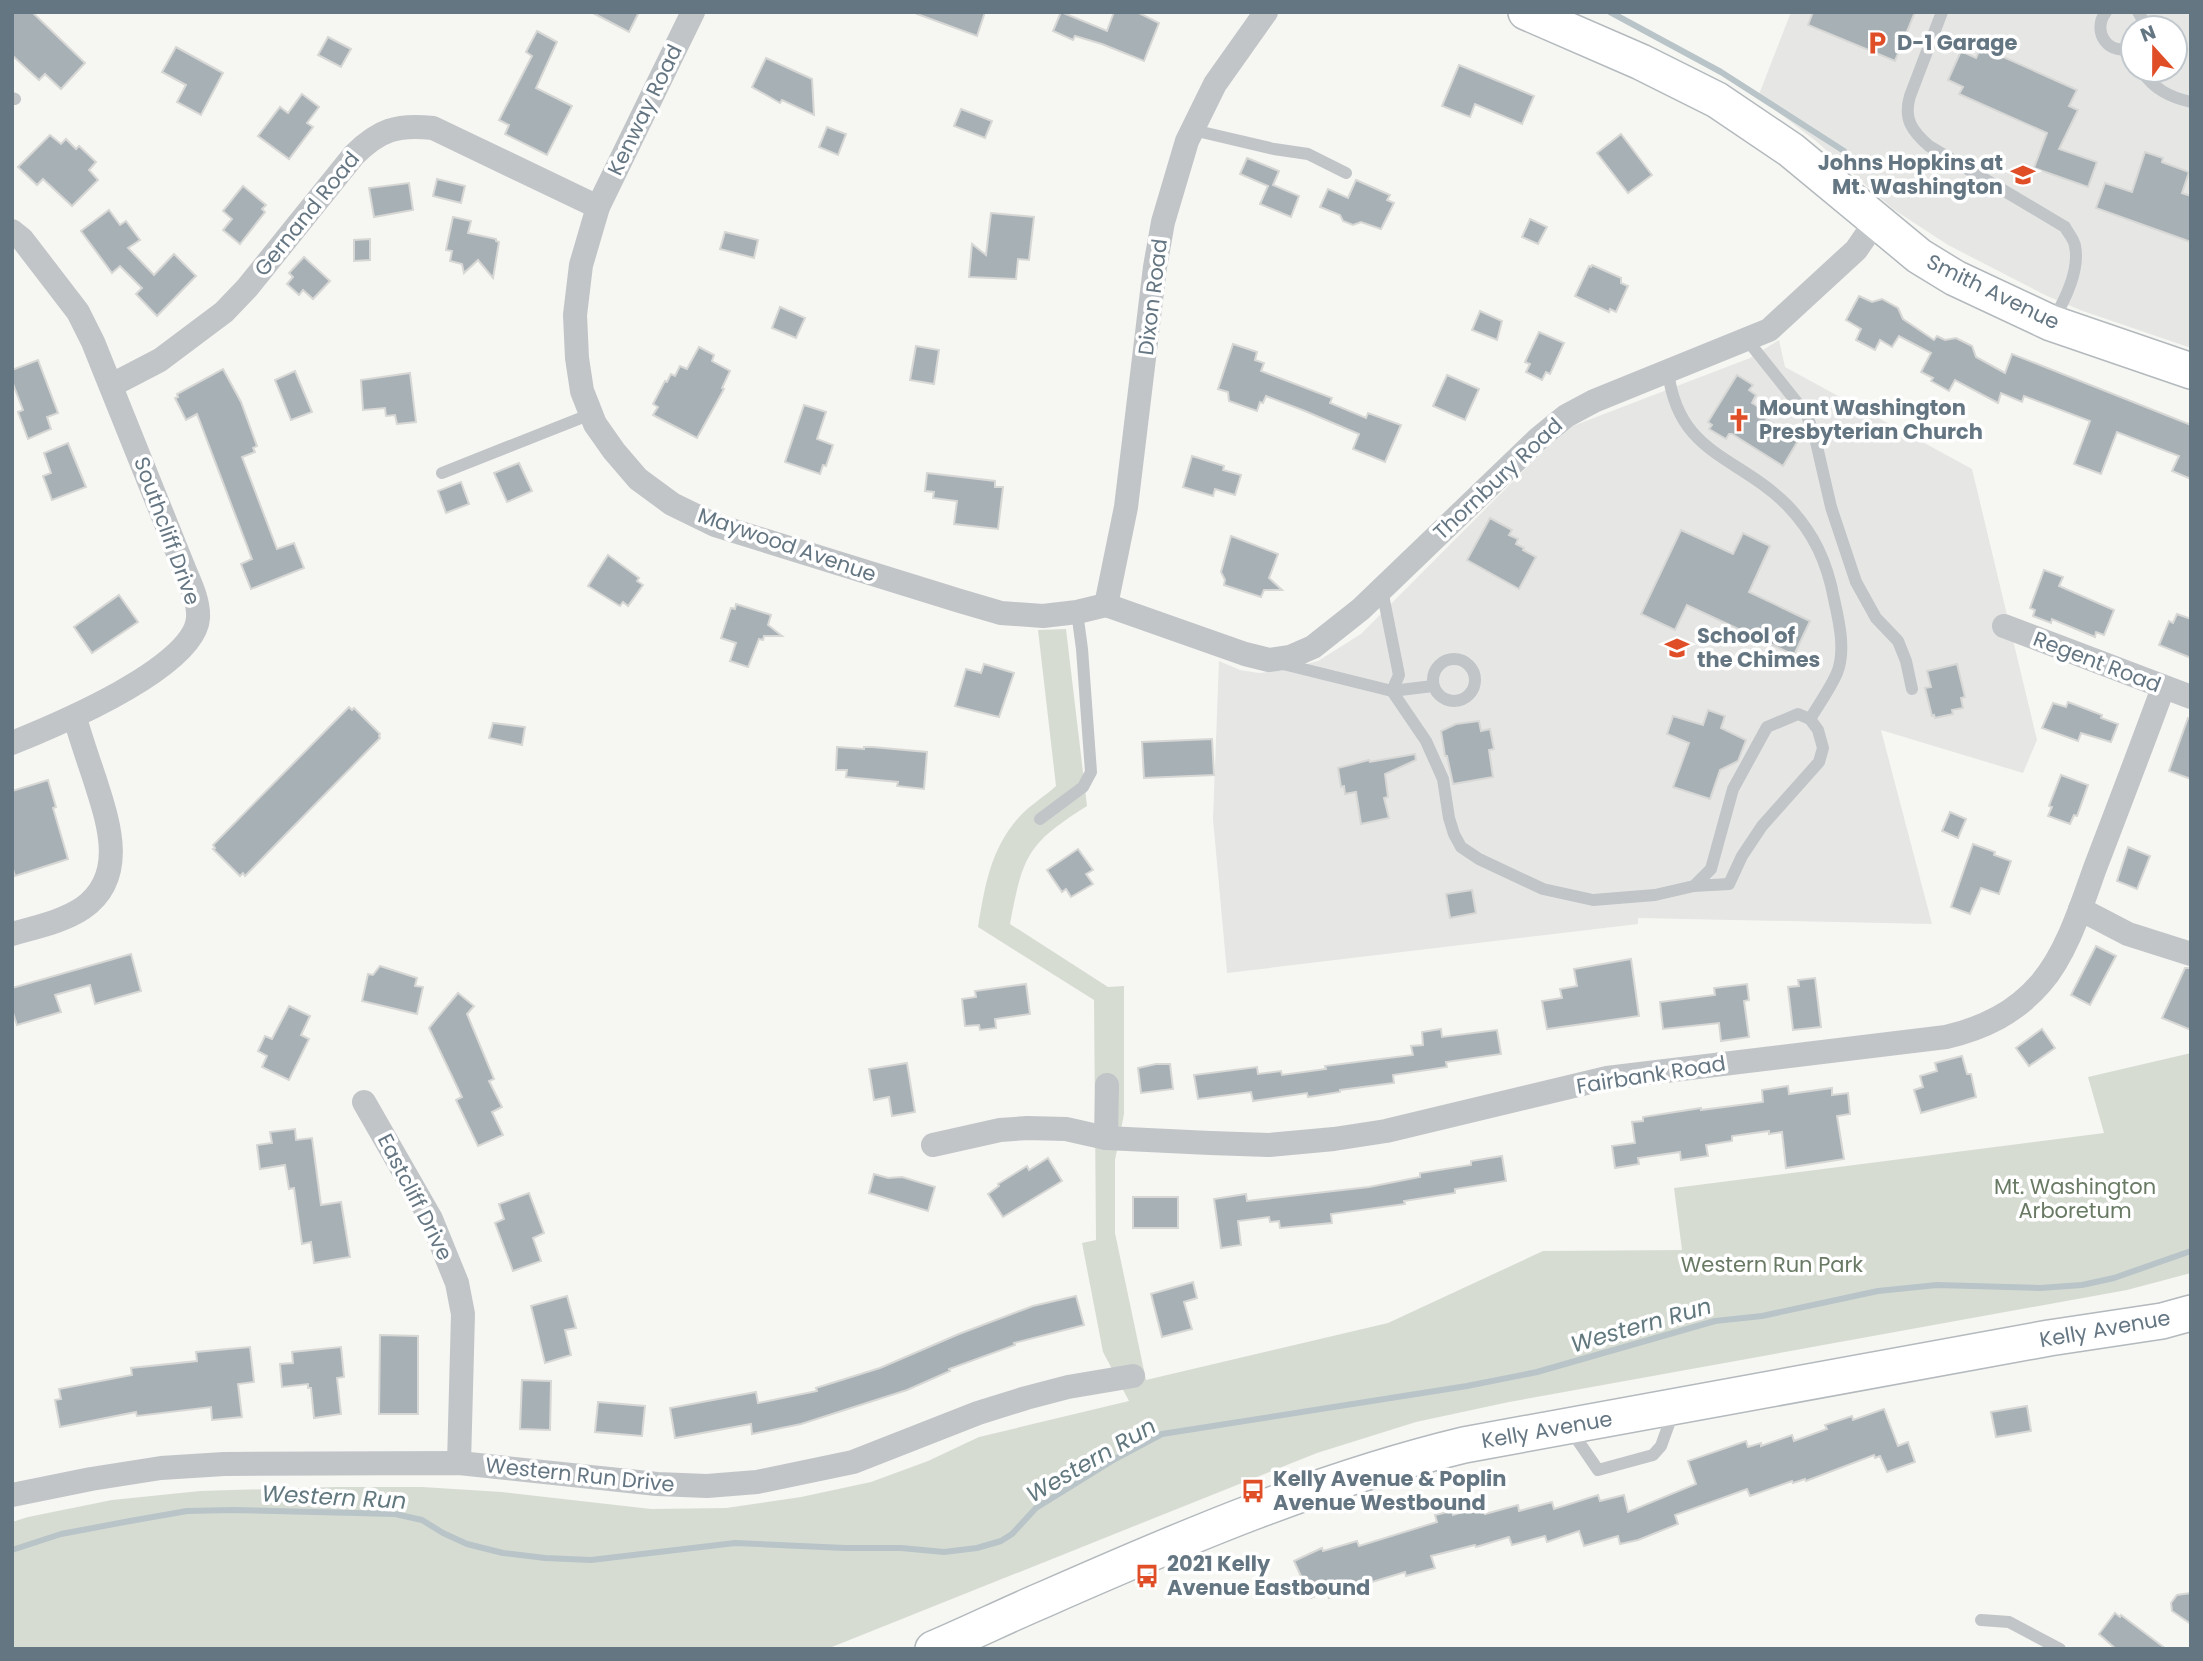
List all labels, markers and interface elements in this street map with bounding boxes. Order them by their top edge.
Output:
north arrow [2119,14,2189,84]
text: N [2137,18,2160,49]
place label: D-1 Garage [1897,28,2018,57]
parking icon: D-1 Garage [1863,29,1891,57]
street label: Kenway Road [600,39,689,180]
street label: Gernand Road [247,145,366,282]
place label: Johns Hopkins at Mt. Washington [1818,148,2003,201]
school or university icon: Johns Hopkins at Mt. Washington [2009,161,2037,189]
street label: Dixon Road [1131,237,1174,357]
street label: Smith Avenue [1922,247,2065,336]
place label: Mount Washington Presbyterian Church [1759,393,1983,446]
church icon: Mount Washington Presbyterian Church [1725,406,1753,434]
street label: Thornbury Road [1427,411,1569,546]
street label: Southcliff Drive [127,453,208,609]
street label: Maywood Avenue [694,500,880,589]
place label: School of the Chimes [1697,621,1820,674]
street label: Regent Road [2029,624,2165,699]
school or university icon: School of the Chimes [1663,634,1691,662]
street label: Fairbank Road [1574,1048,1728,1101]
street label: Eastcliff Drive [371,1128,460,1265]
park label: Mt. Washington Arboretum [1994,1172,2156,1225]
park label: Western Run Park [1681,1250,1863,1279]
water label: Western Run [1567,1290,1715,1360]
street label: Kelly Avenue [2037,1303,2173,1354]
street label: Kelly Avenue [1479,1404,1615,1455]
water label: Western Run [1020,1410,1162,1510]
street label: Western Run Drive [484,1450,676,1499]
place label: Kelly Avenue & Poplin Avenue Westbound [1273,1464,1506,1517]
water label: Western Run [261,1477,407,1517]
bus stop icon: Kelly Avenue & Poplin Avenue Westbound [1239,1477,1267,1505]
place label: 2021 Kelly Avenue Eastbound [1167,1549,1370,1602]
bus stop icon: 2021 Kelly Avenue Eastbound [1133,1562,1161,1590]

